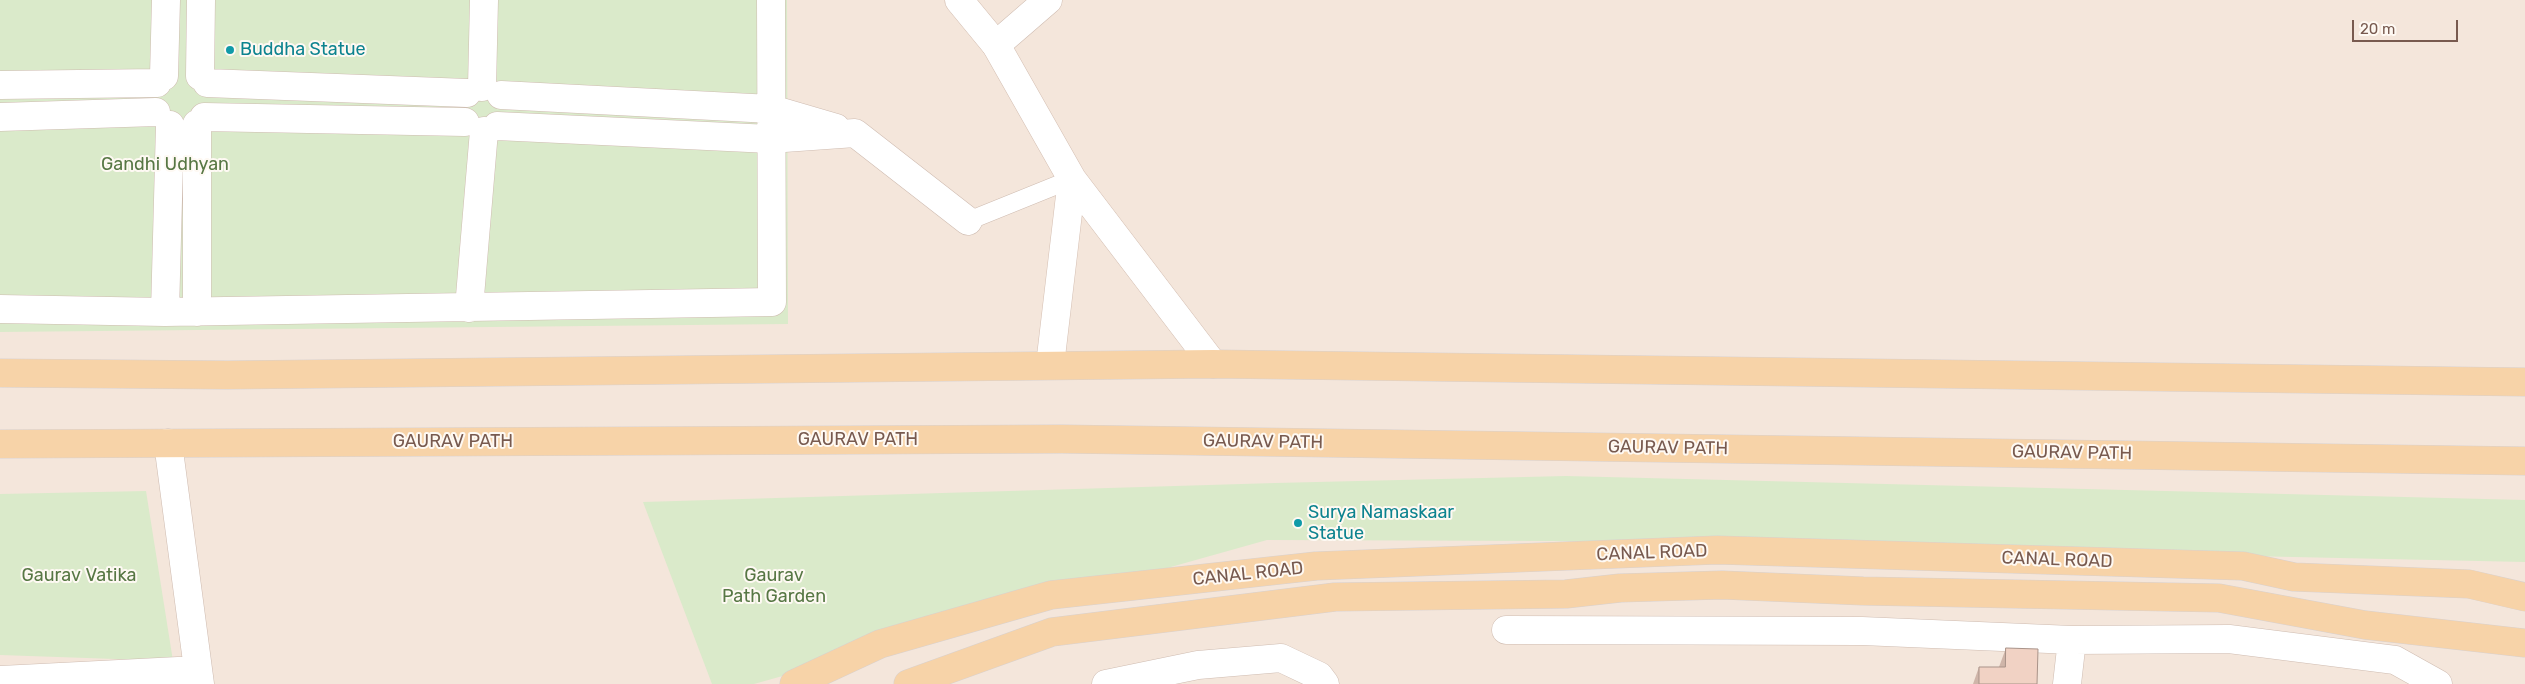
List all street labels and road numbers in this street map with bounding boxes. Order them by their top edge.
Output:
street label: GAURAV PATH [798,429,918,451]
street label: GAURAV PATH [1203,430,1323,454]
street label: GAURAV PATH [393,431,513,453]
street label: GAURAV PATH [1608,436,1728,460]
street label: GAURAV PATH [2012,441,2132,465]
street label: CANAL ROAD [1596,540,1708,566]
street label: CANAL ROAD [2001,547,2113,573]
street label: CANAL ROAD [1192,557,1304,591]

